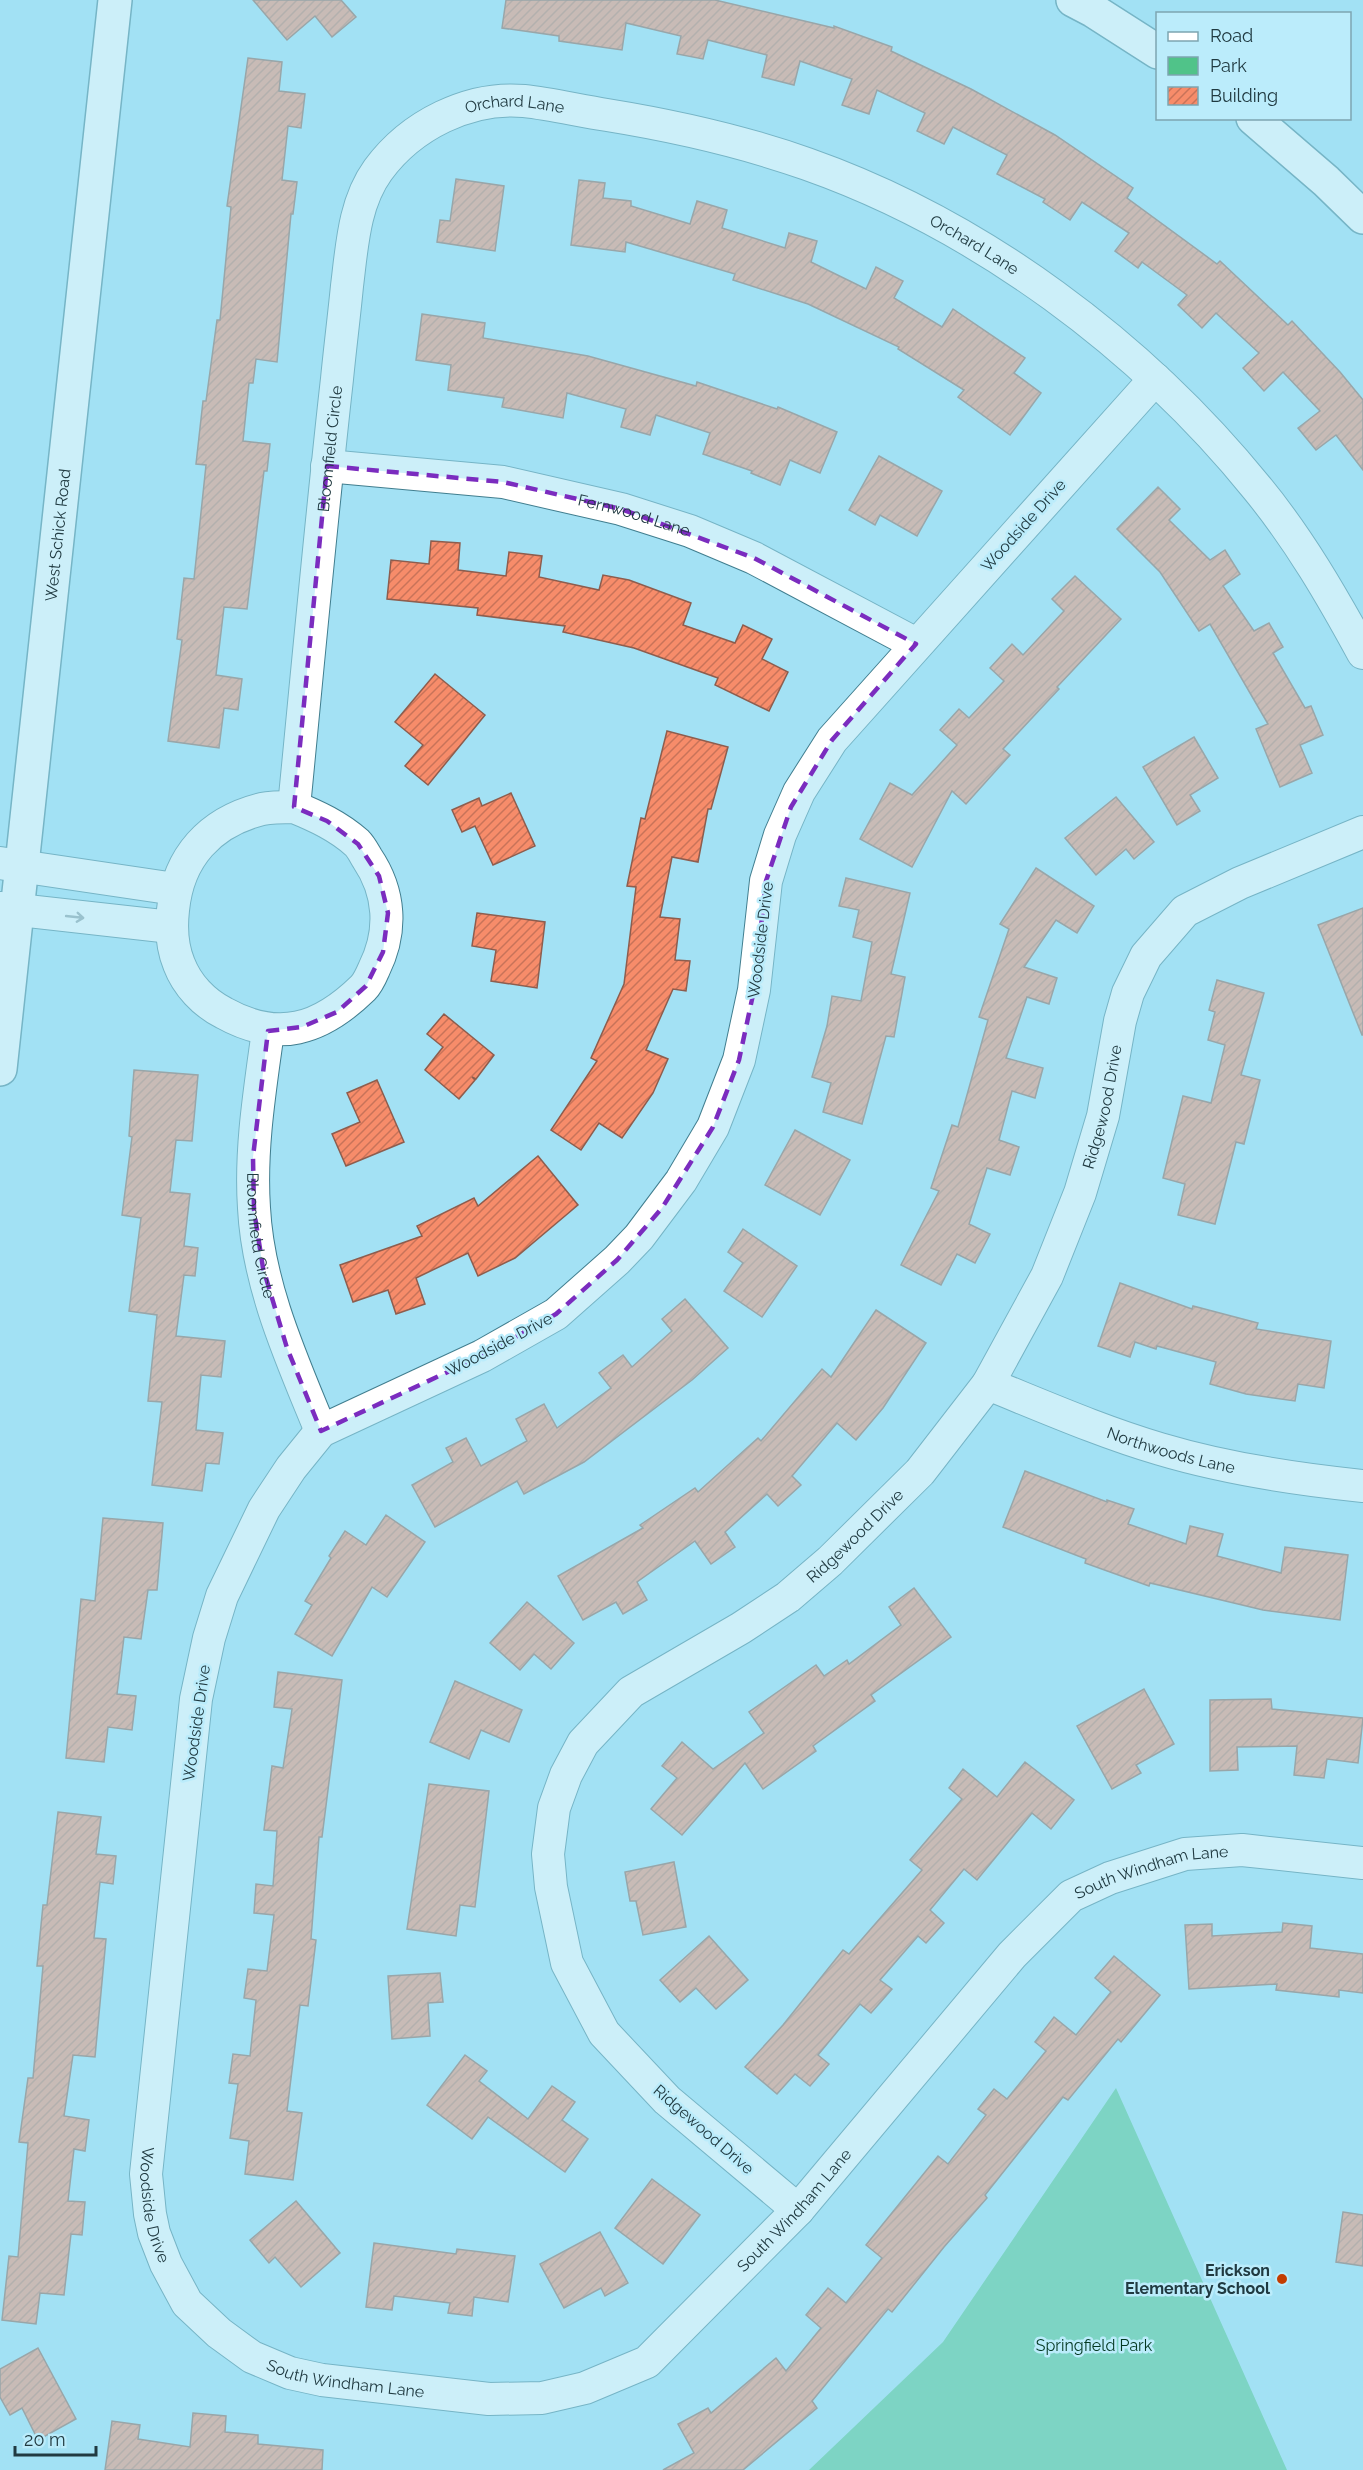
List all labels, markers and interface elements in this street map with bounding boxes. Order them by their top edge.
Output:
legend [1156,12,1351,120]
text: Road [1210,25,1253,46]
text: Park [1210,55,1247,76]
text: Building [1210,85,1278,106]
street label: Orchard Lane [463,91,566,117]
street label: Orchard Lane [927,211,1022,279]
street label: Bloomfield Circle [314,385,346,513]
street label: West Schick Road [41,468,75,602]
street label: Woodside Drive [977,475,1070,575]
street label: Fernwood Lane [576,490,692,540]
street label: Woodside Drive [744,881,777,1000]
one-way arrow [65,912,85,923]
street label: Ridgewood Drive [1079,1043,1126,1171]
street label: Bloomfield Circle [243,1173,279,1301]
street label: Woodside Drive [443,1308,556,1380]
street label: Northwoods Lane [1104,1423,1237,1477]
street label: Ridgewood Drive [803,1485,907,1587]
street label: Woodside Drive [179,1664,214,1783]
street label: South Windham Lane [1072,1842,1229,1903]
street label: Ridgewood Drive [650,2081,758,2178]
street label: South Windham Lane [733,2145,855,2276]
street label: Woodside Drive [136,2146,174,2265]
place label: Erickson Elementary School [1125,2261,1271,2298]
marker: Erickson Elementary School [1275,2272,1289,2286]
park label: Springfield Park [1036,2336,1153,2355]
street label: South Windham Lane [264,2355,425,2402]
scale bar [15,2419,96,2457]
text: 20 m [24,2429,66,2450]

